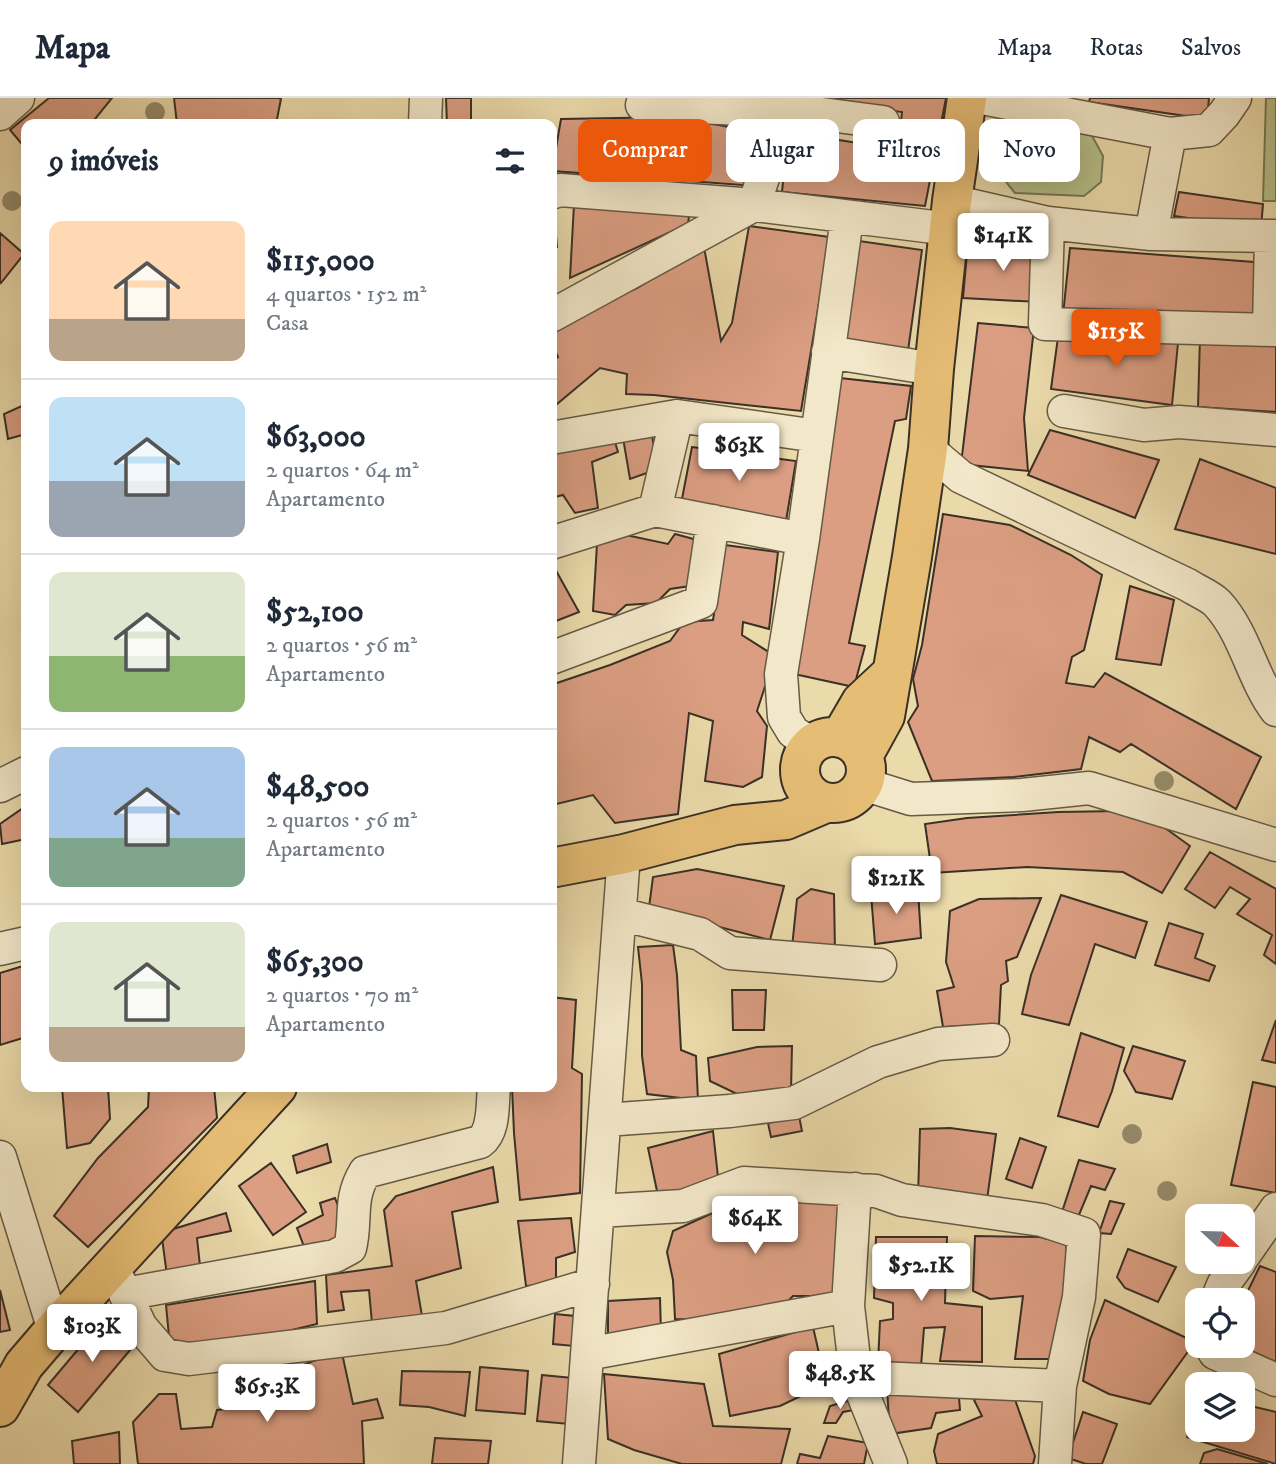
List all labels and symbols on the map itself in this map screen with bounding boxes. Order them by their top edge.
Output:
pin: $141K [954,214,1052,273]
pin: $115K [1067,310,1165,369]
pin: $63K [698,424,780,483]
pin: $121K [847,856,945,916]
pin: $64K [714,1196,796,1256]
north arrow [1185,1204,1255,1274]
pin: $52.1K [864,1244,978,1303]
pin: $103K [43,1304,141,1364]
pin: $48.5K [783,1352,897,1411]
pin: $65.3K [210,1364,324,1424]

